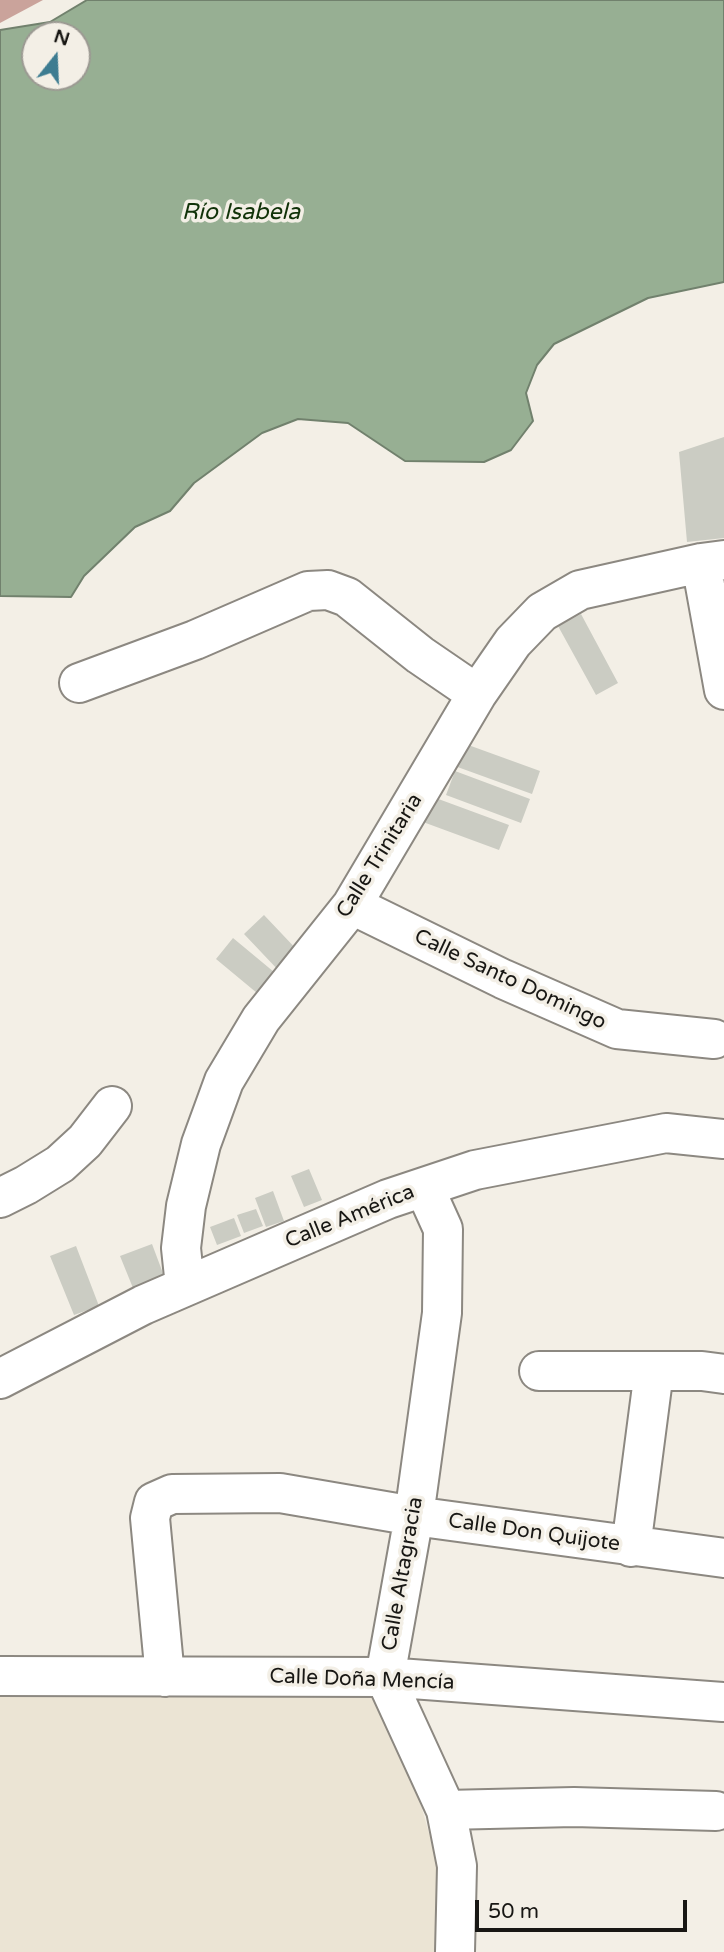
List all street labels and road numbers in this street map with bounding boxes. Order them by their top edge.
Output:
street label: Calle Trinitaria [332,789,428,923]
street label: Calle Santo Domingo [410,924,610,1036]
street label: Calle América [282,1180,418,1254]
street label: Calle Altagracia [377,1495,429,1653]
street label: Calle Don Quijote [446,1508,622,1558]
street label: Calle Doña Mencía [269,1664,455,1696]

